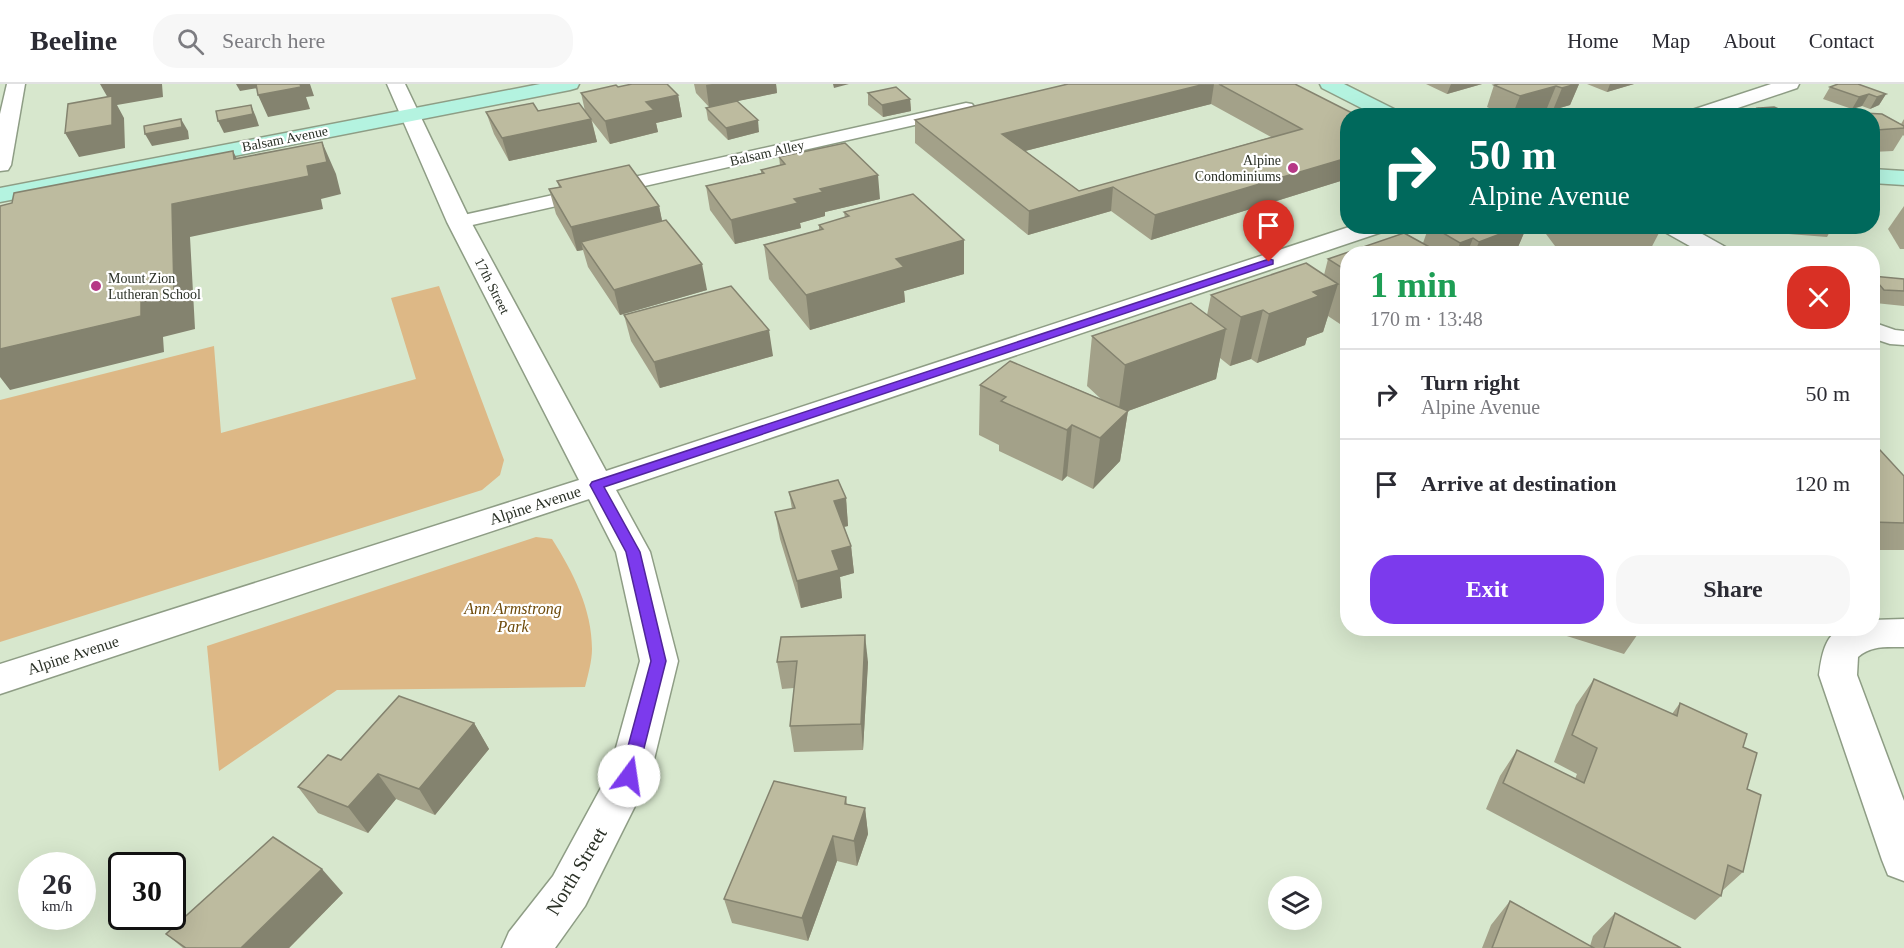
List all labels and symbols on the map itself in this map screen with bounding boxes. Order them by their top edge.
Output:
street label: Balsam Avenue [241,123,329,155]
street label: Balsam Alley [728,137,806,169]
place label: Alpine Condominiums [1195,153,1281,184]
marker: Alpine Condominiums [1286,161,1300,175]
pin [1243,200,1294,262]
street label: 17th Street [471,255,513,317]
place label: Mount Zion Lutheran School [108,271,201,302]
marker: Mount Zion Lutheran School [89,279,103,293]
street label: Alpine Avenue [487,482,583,529]
park label: Ann Armstrong Park [463,600,562,635]
street label: Alpine Avenue [25,632,121,679]
position arrow [597,744,661,808]
street label: North Street [541,823,611,919]
speed limit sign: 30 [108,852,186,930]

